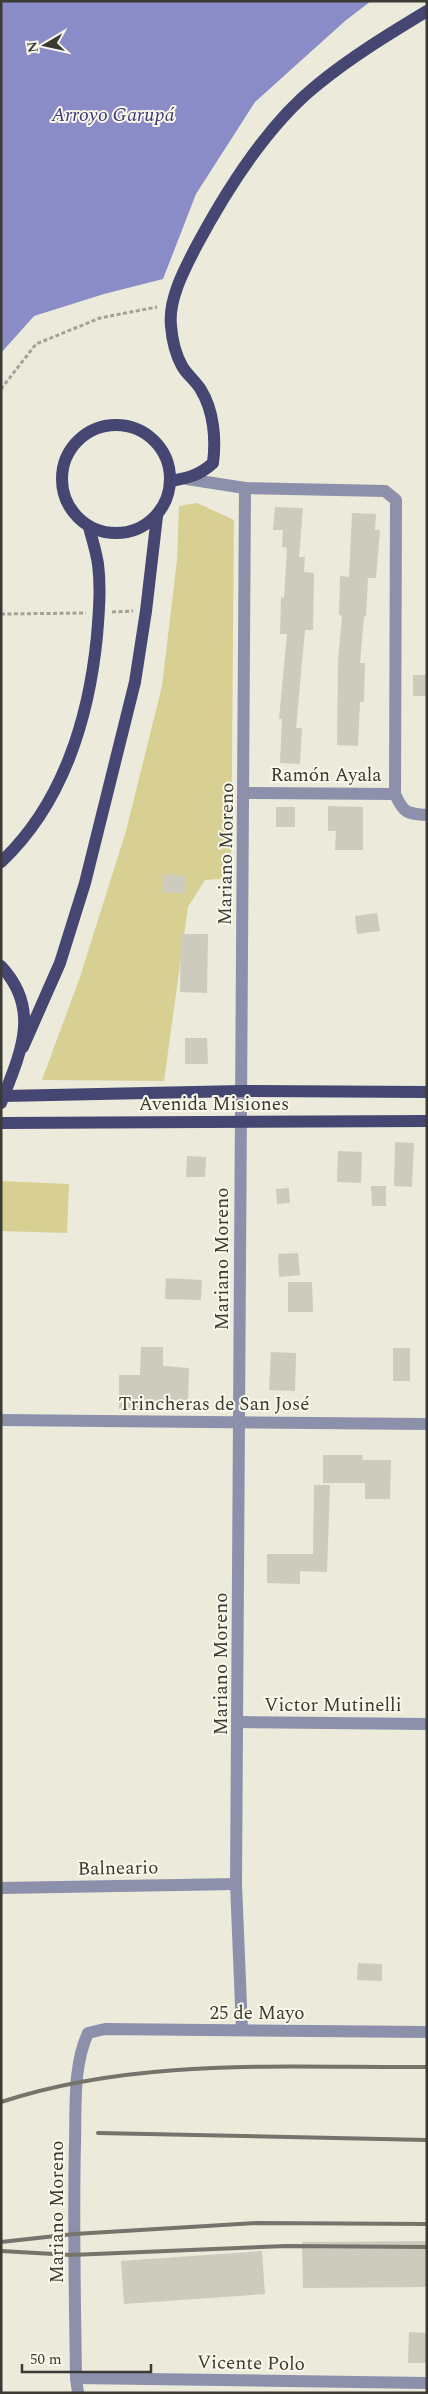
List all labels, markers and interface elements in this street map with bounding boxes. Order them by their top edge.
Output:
north arrow [20,20,70,70]
text: N [21,40,44,54]
water label: Arroyo Garupá [50,100,175,130]
street label: Ramón Ayala [270,761,382,790]
street label: Mariano Moreno [211,782,242,926]
street label: Avenida Misiones [139,1090,289,1119]
street label: Mariano Moreno [208,1188,237,1330]
street label: Trincheras de San José [119,1390,309,1419]
street label: Mariano Moreno [207,1593,236,1735]
street label: Victor Mutinelli [264,1691,402,1720]
street label: Balneario [77,1853,159,1884]
street label: 25 de Mayo [209,1999,305,2028]
street label: Mariano Moreno [43,2141,72,2283]
scale bar [22,2342,151,2374]
text: 50 m [30,2348,62,2371]
street label: Vicente Polo [197,2348,305,2379]

